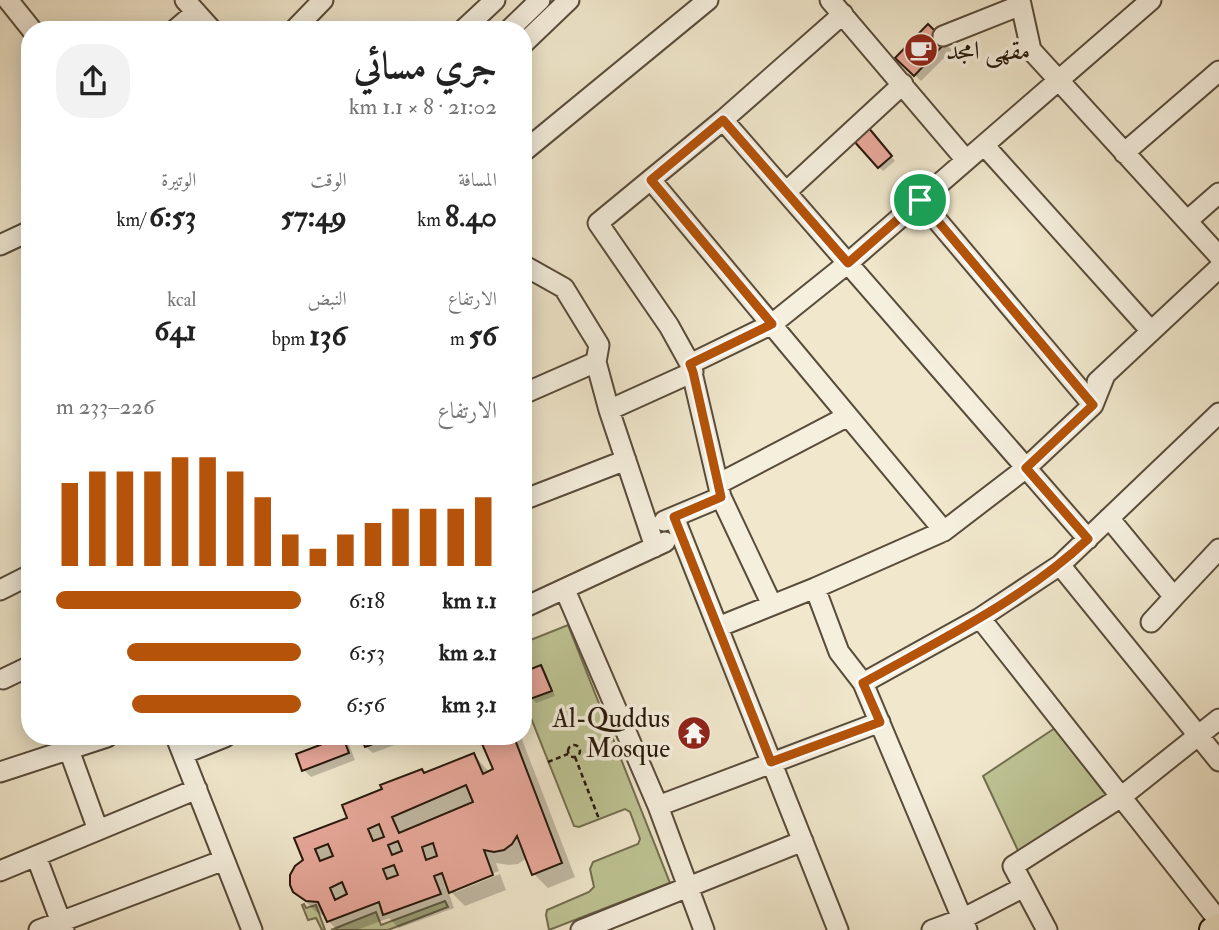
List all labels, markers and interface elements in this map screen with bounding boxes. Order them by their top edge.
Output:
cafe icon: مقهى امجد [902,31,940,69]
place label: مقهى امجد [946,35,1030,68]
text: جري مسائي [354,42,497,90]
button: share [56,44,130,118]
text: 21:02 · 8 × 1.1 km [349,92,497,121]
text: الوتيرة [161,168,196,192]
text: الوقت [310,168,347,192]
text: المسافة [458,168,497,192]
pin [890,170,950,230]
icon: arrive [901,181,939,219]
text: 6:53 [149,198,196,235]
text: 57:49 [281,198,347,235]
text: 8.40 [445,198,497,235]
text: /km [116,208,149,232]
text: km [417,208,445,232]
text: النبض [308,287,347,311]
text: الارتفاع [448,287,497,311]
text: kcal [167,288,196,312]
text: 641 [154,312,196,349]
text: 136 [309,317,347,354]
text: 56 [469,317,497,354]
text: bpm [272,327,309,351]
text: m [450,327,469,351]
text: 226–233 m [56,392,155,421]
text: الارتفاع [437,396,497,425]
text: 6:18 [349,586,385,615]
text: 1.1 km [442,586,497,615]
text: 6:53 [349,638,385,667]
text: 2.1 km [439,638,497,667]
text: 6:56 [346,690,385,719]
text: 3.1 km [442,690,497,719]
place label: Al-Quddus Mosque [551,703,670,765]
temple icon: Al-Quddus Mosque [675,714,713,752]

